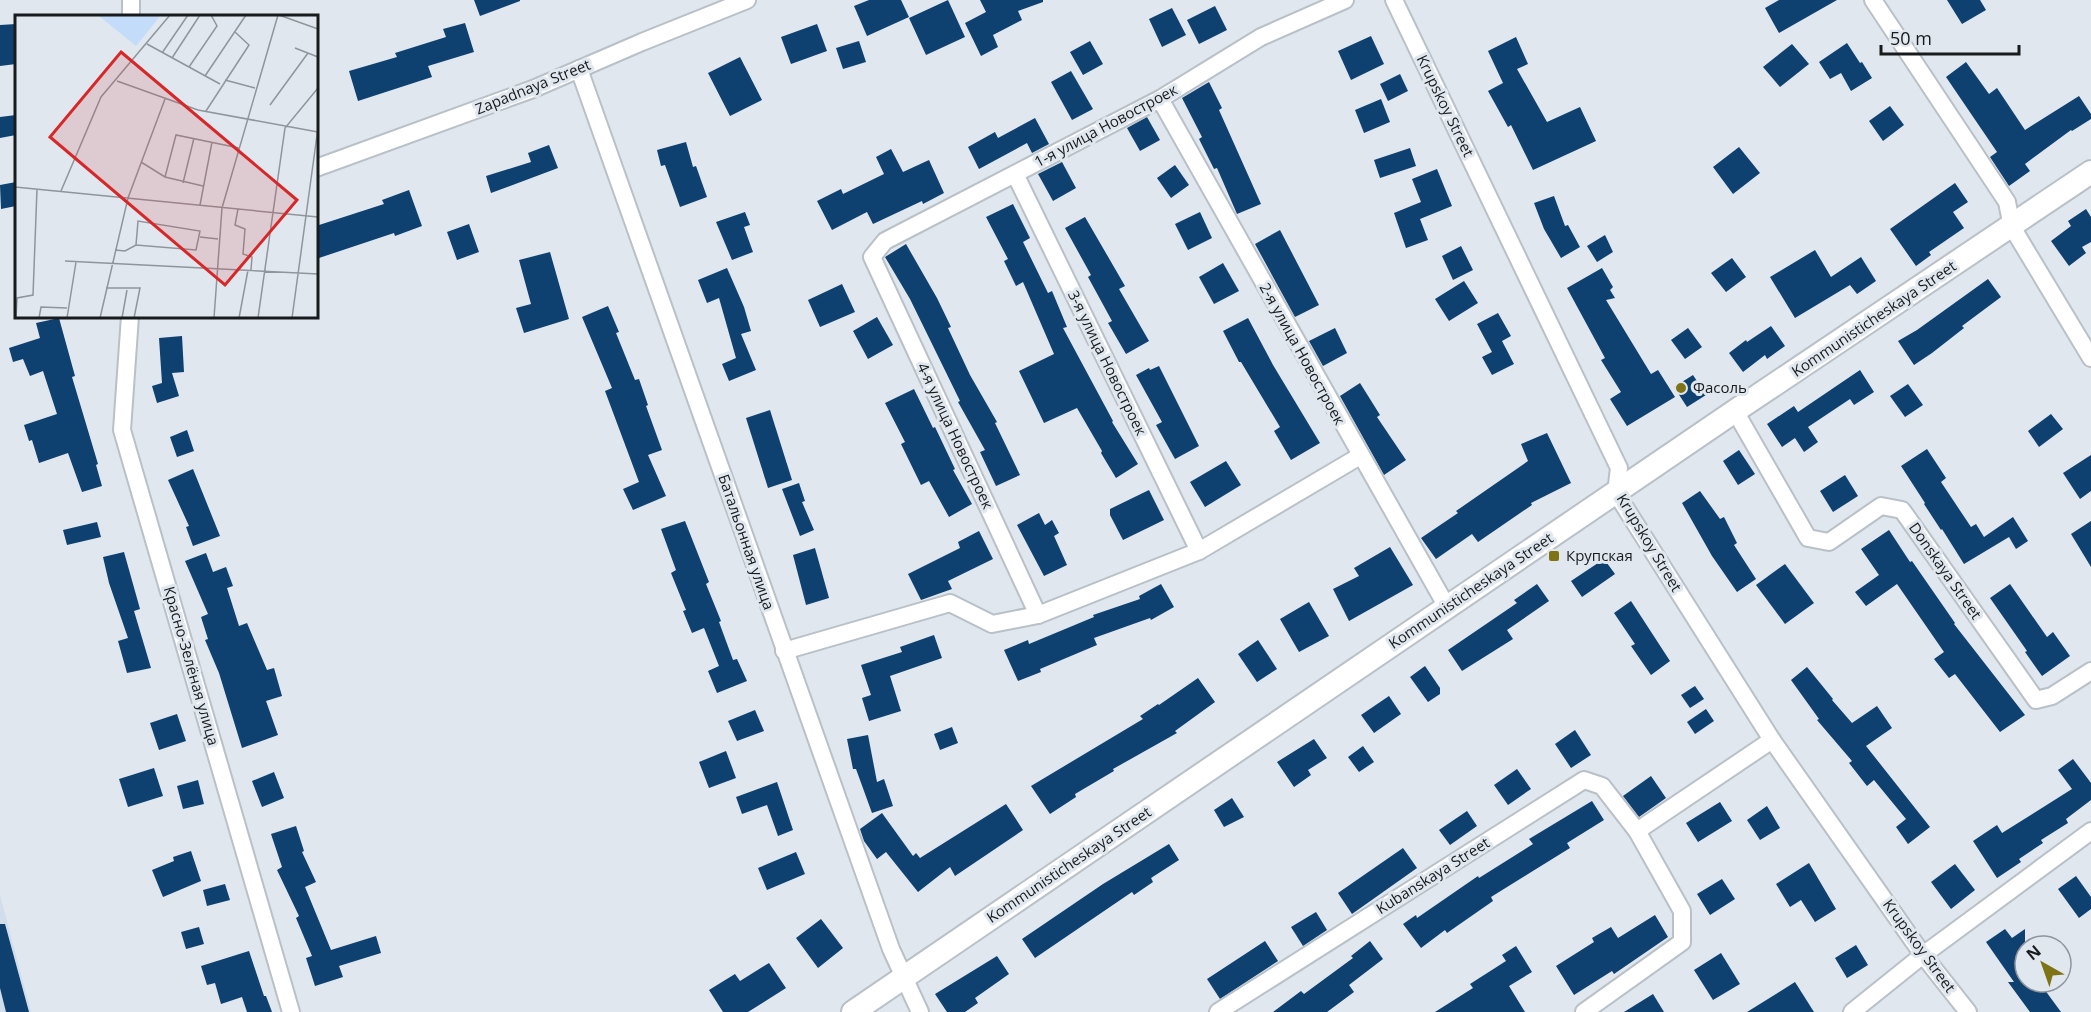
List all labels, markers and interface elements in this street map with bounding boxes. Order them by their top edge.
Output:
inset map [15,15,318,318]
scale bar [1881,18,2019,56]
text: 50 m [1890,26,1932,50]
street label: Krupskoy Street [1413,51,1479,160]
street label: Zapadnaya Street [472,54,593,118]
street label: 1-я улица Новостроек [1031,79,1181,171]
street label: Kommunisticheskaya Street [1787,256,1960,381]
street label: 2-я улица Новостроек [1256,279,1350,428]
street label: 3-я улица Новостроек [1064,287,1152,439]
street label: 4-я улица Новостроек [913,359,999,512]
place label: Фасоль [1693,377,1747,397]
marker: Фасоль [1674,381,1688,395]
street label: Батальонная улица [714,471,780,612]
street label: Krupskoy Street [1613,490,1687,595]
street label: Donskaya Street [1905,518,1987,623]
street label: Kommunisticheskaya Street [1384,528,1557,653]
place label: Крупская [1566,545,1633,565]
marker: Крупская [1547,549,1561,563]
street label: Красно-Зелёная улица [160,584,224,748]
street label: Kommunisticheskaya Street [982,802,1155,927]
street label: Kubanskaya Street [1372,832,1493,918]
street label: Krupskoy Street [1879,895,1961,996]
north arrow [2013,934,2073,994]
text: N [2021,940,2045,965]

